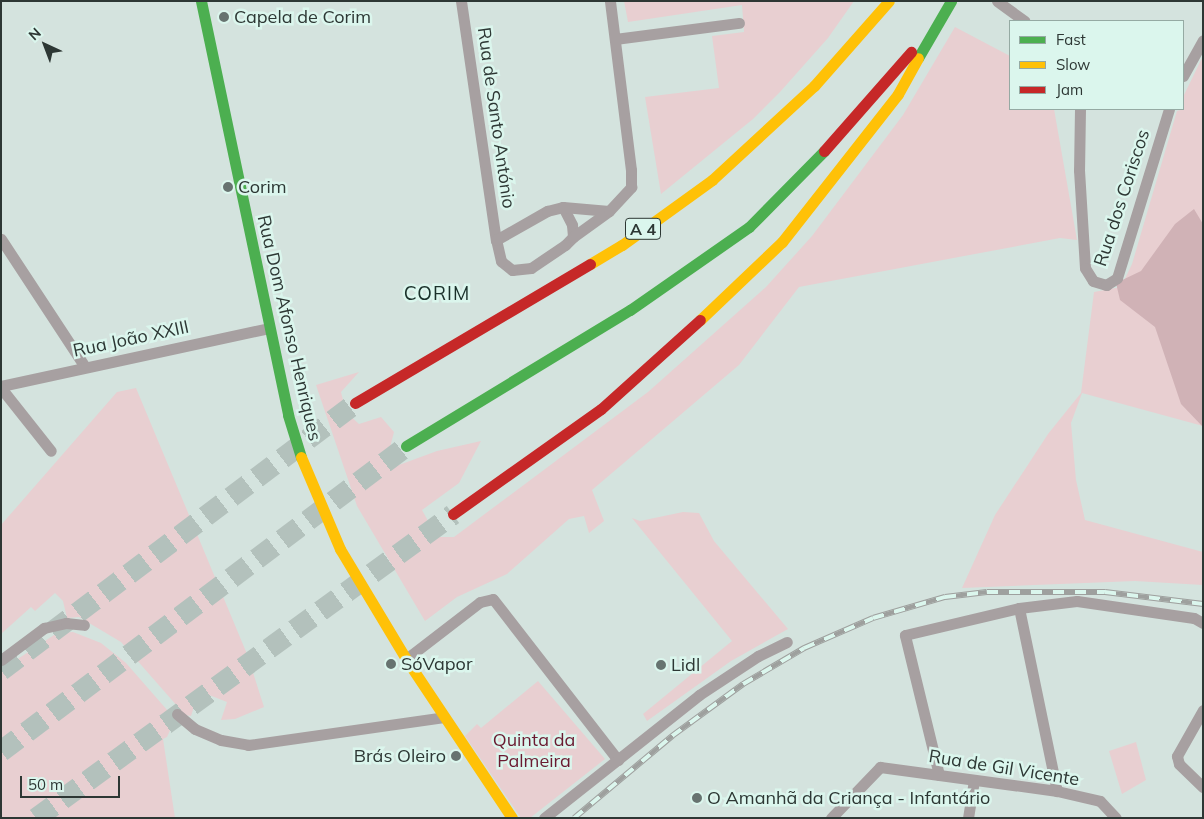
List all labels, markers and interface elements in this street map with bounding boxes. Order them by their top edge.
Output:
place label: Capela de Corim [234,6,371,28]
marker: Capela de Corim [218,11,230,23]
north arrow [20,20,70,70]
legend [1009,20,1184,110]
text: N [25,24,45,44]
street label: Rua de Santo António [473,26,519,210]
text: Fast [1056,30,1086,49]
text: Slow [1056,55,1090,74]
text: Jam [1056,80,1083,99]
street label: Rua dos Coriscos [1090,127,1154,269]
place label: Corim [238,176,287,198]
marker: Corim [222,181,234,193]
street label: Rua Dom Afonso Henriques [252,213,326,443]
road number: A 4 [624,215,662,242]
district label: CORIM [403,283,471,305]
street label: Rua João XXIII [71,316,191,362]
place label: SóVapor [401,653,472,675]
place label: Lidl [671,654,700,676]
marker: SóVapor [385,658,397,670]
marker: Lidl [655,659,667,671]
park label: Quinta da Palmeira [493,730,575,772]
place label: Brás Oleiro [354,745,446,767]
street label: Rua de Gil Vicente [927,745,1081,791]
marker: Brás Oleiro [450,750,462,762]
scale bar [22,766,122,798]
text: 50 m [28,775,63,794]
place label: O Amanhã da Criança - Infantário [707,787,990,809]
marker: O Amanhã da Criança - Infantário [691,792,703,804]

